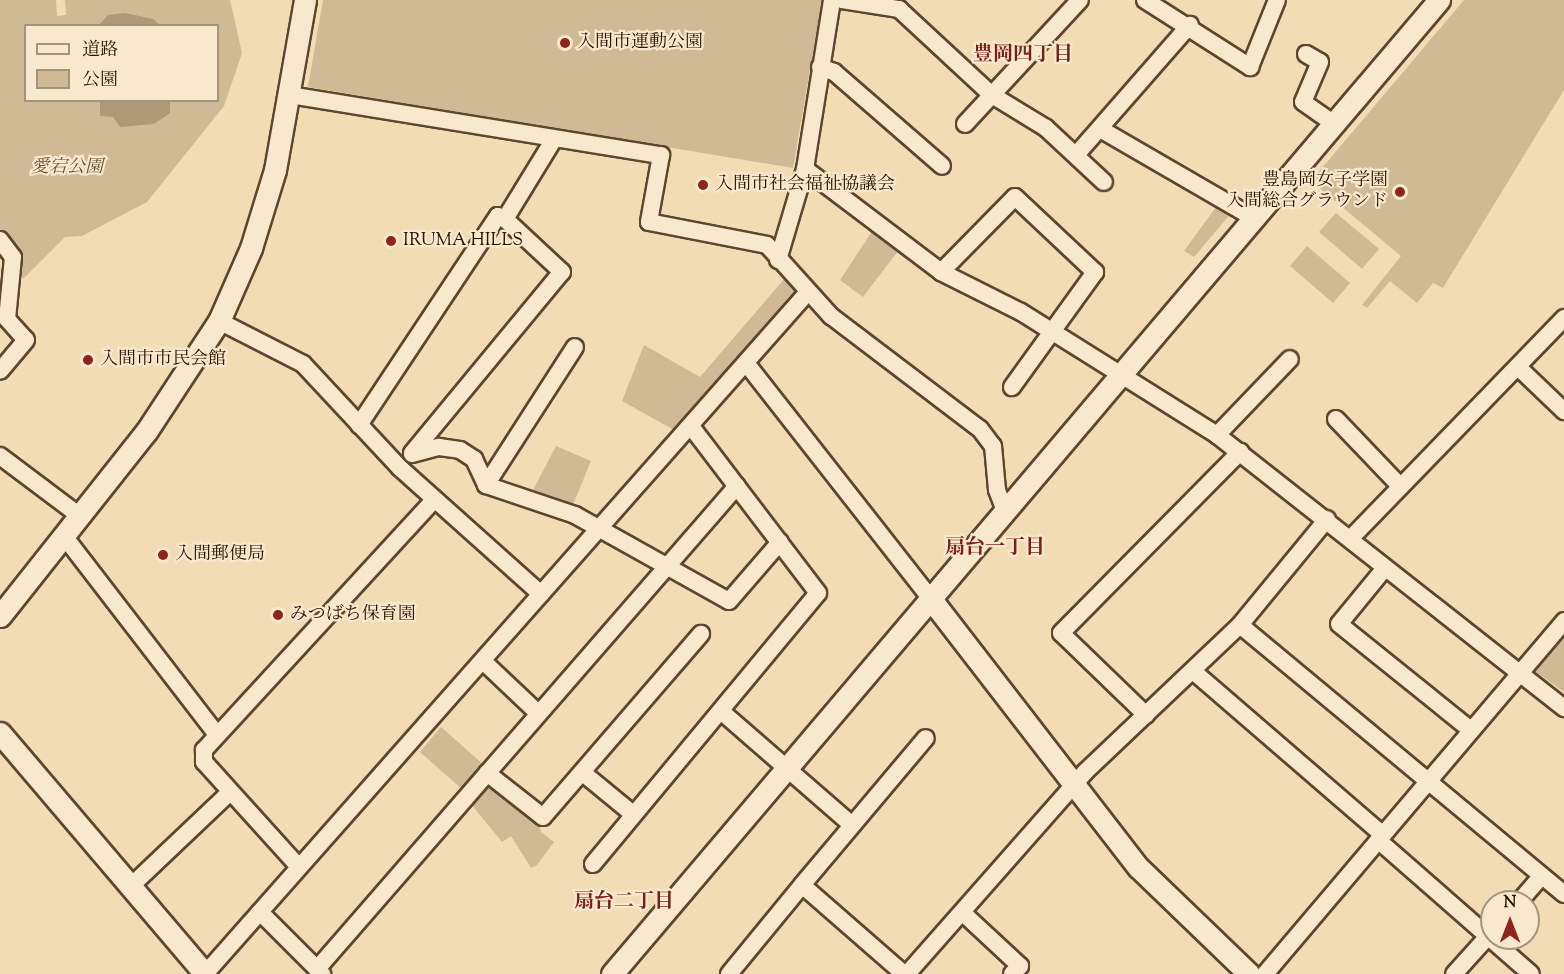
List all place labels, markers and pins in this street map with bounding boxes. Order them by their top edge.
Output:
place label: 入間市運動公園 [577,32,703,54]
marker: 入間市運動公園 [558,36,572,50]
place label: 豊島岡女子学園 入間総合グラウンド [1226,171,1388,213]
place label: 入間市社会福祉協議会 [715,174,895,196]
marker: 入間市社会福祉協議会 [696,178,710,192]
marker: 豊島岡女子学園 入間総合グラウンド [1393,185,1407,199]
place label: IRUMA HILLS [403,230,523,252]
marker: IRUMA HILLS [384,234,398,248]
place label: 入間市市民会館 [100,349,226,371]
marker: 入間市市民会館 [81,353,95,367]
place label: 入間郵便局 [175,544,265,566]
marker: 入間郵便局 [156,548,170,562]
place label: みつばち保育園 [290,604,416,626]
marker: みつばち保育園 [271,608,285,622]

